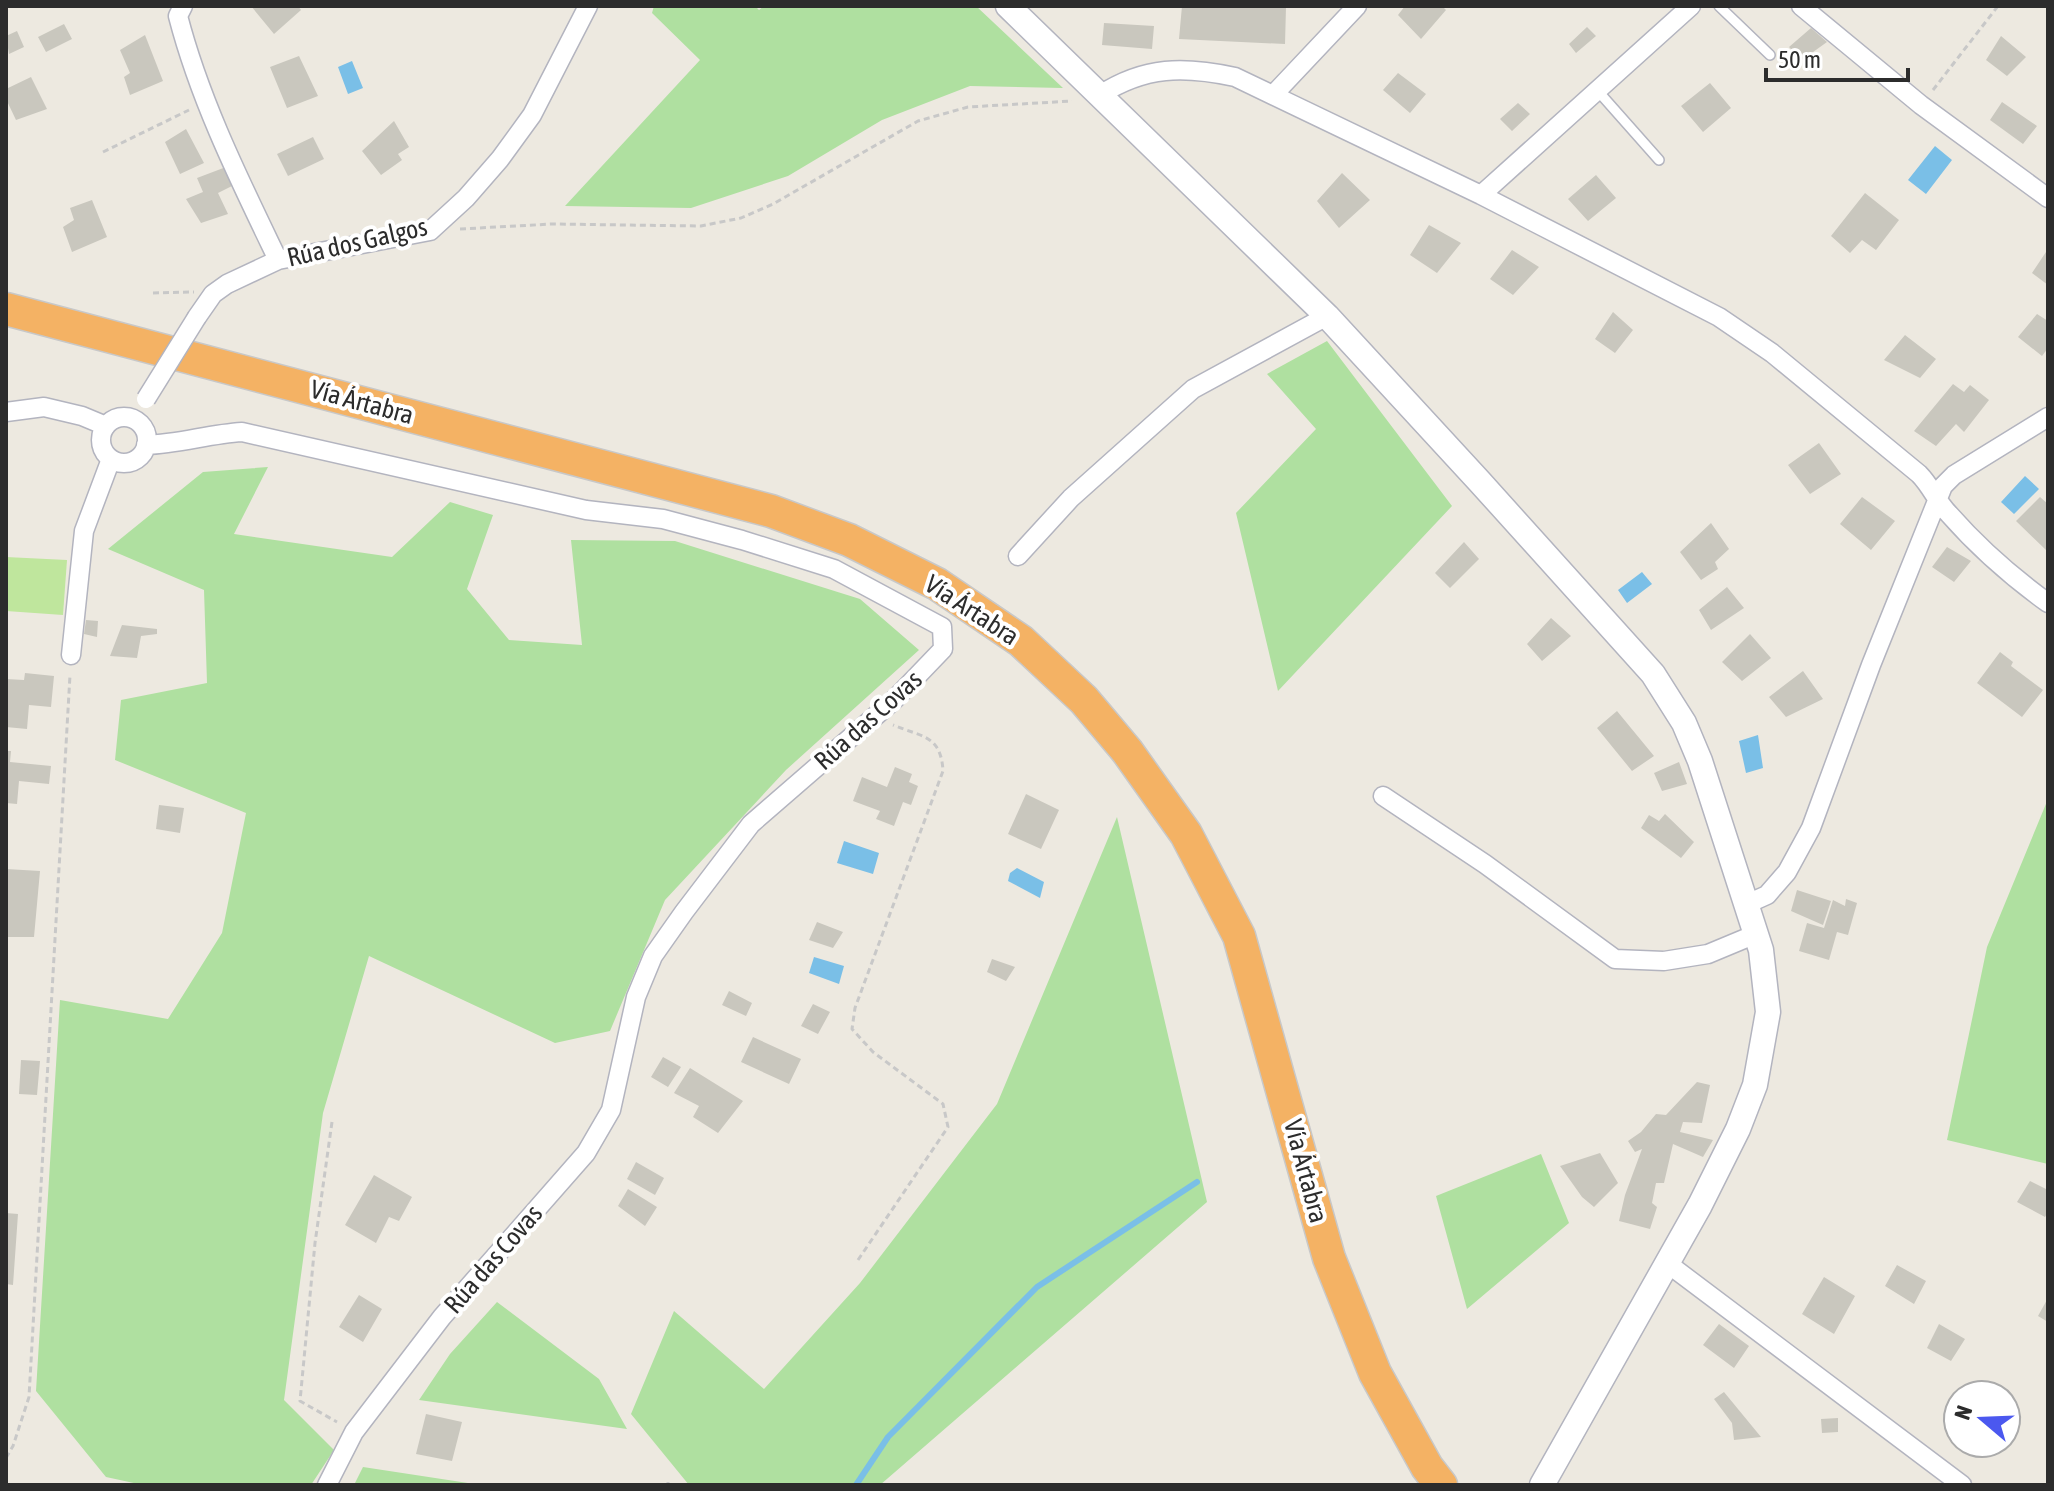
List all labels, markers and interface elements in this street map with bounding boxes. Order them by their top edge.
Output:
scale bar [1766,32,1908,82]
text: 50 m [1778,46,1821,73]
street label: Rúa dos Galgos [284,211,430,273]
street label: Vía Ártabra [307,374,417,430]
street label: Vía Ártabra [920,569,1024,651]
street label: Rúa das Covas [808,664,928,776]
street label: Vía Ártabra [1278,1116,1334,1226]
street label: Rúa das Covas [438,1199,548,1319]
north arrow [1942,1379,2022,1459]
text: N [1949,1402,1977,1423]

